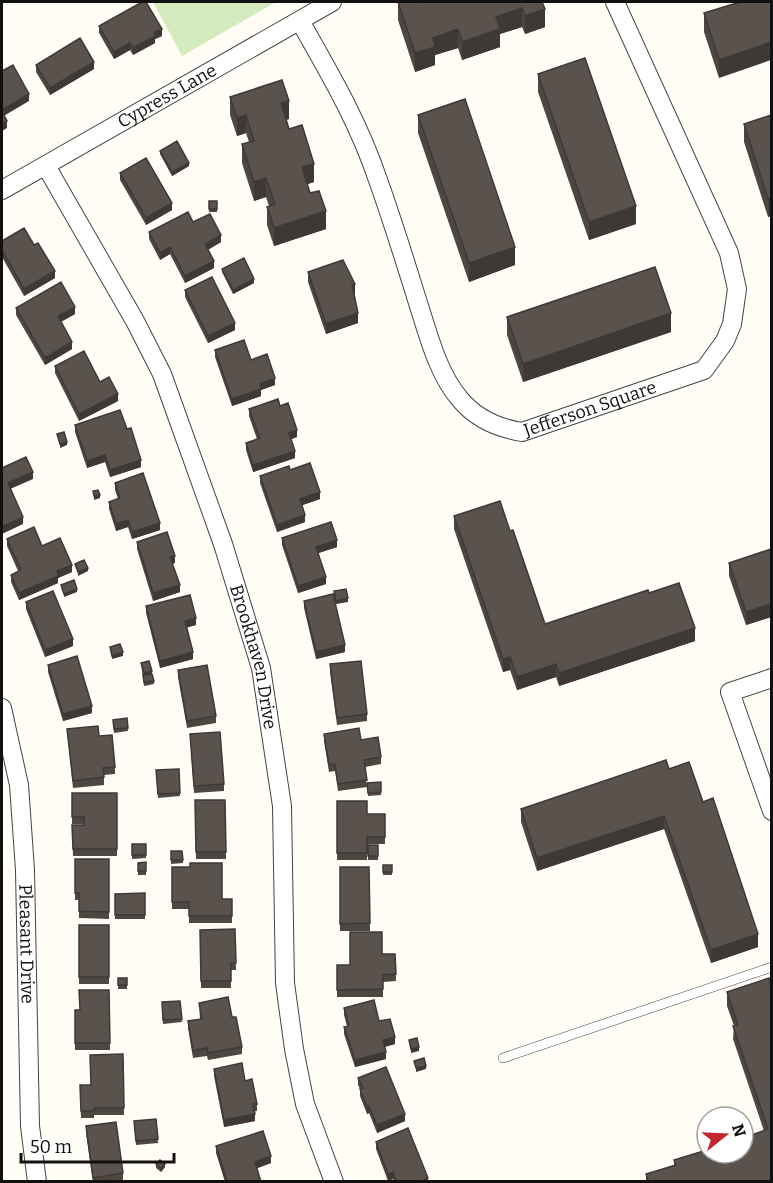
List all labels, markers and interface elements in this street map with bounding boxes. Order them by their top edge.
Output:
street label: Cypress Lane [114,59,221,133]
street label: Jefferson Square [520,376,659,442]
street label: Brookhaven Drive [225,582,281,731]
street label: Pleasant Drive [14,884,39,1004]
north arrow [695,1105,755,1165]
text: N [728,1122,750,1139]
scale bar [21,1126,174,1164]
text: 50 m [30,1136,72,1158]

